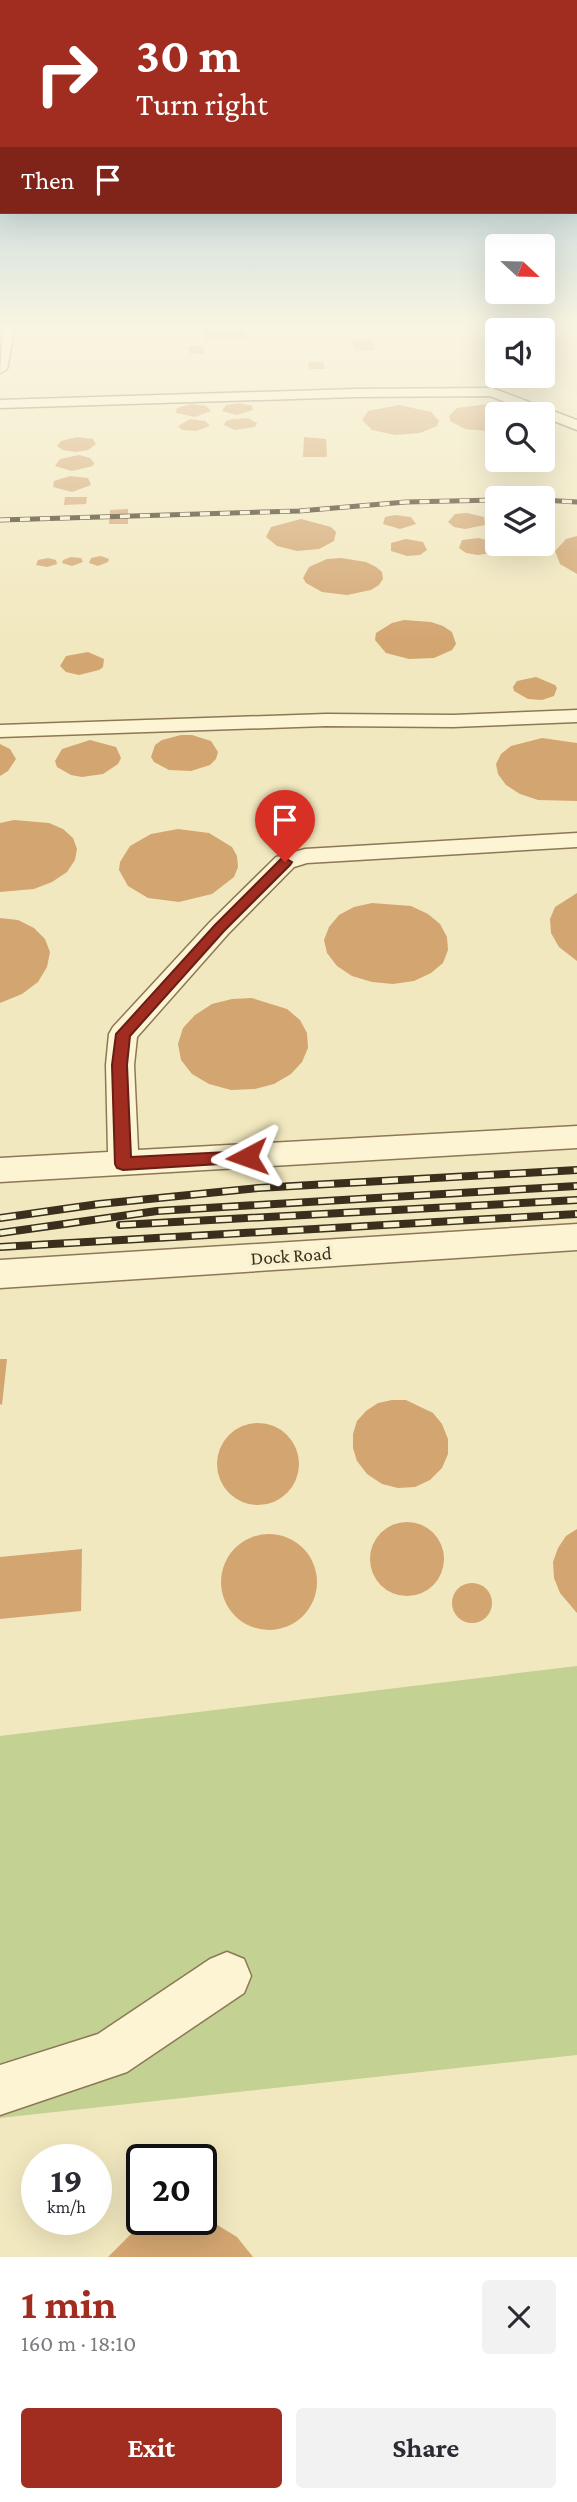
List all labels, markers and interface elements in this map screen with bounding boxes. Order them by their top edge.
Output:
icon: right [21,28,112,119]
text: 30 m [136,28,241,83]
text: Turn right [136,86,268,122]
icon: arrive [89,161,127,199]
text: Then [21,166,75,195]
north arrow [485,234,555,304]
map controls [485,234,555,556]
button: sound [485,318,555,388]
button: search [485,402,555,472]
button: layers [485,486,555,556]
pin [255,790,315,862]
icon: arrive [266,801,304,839]
position arrow [210,1120,284,1194]
street label: Dock Road [250,1242,332,1269]
speed limit sign: 20 [126,2144,217,2235]
text: 19 [50,2161,83,2200]
text: km/h [47,2197,86,2217]
text: 1 min [21,2280,117,2327]
button: close [482,2280,556,2354]
text: 160 m · 18:10 [21,2330,136,2356]
button: Exit [21,2408,282,2488]
button: Share [296,2408,556,2488]

